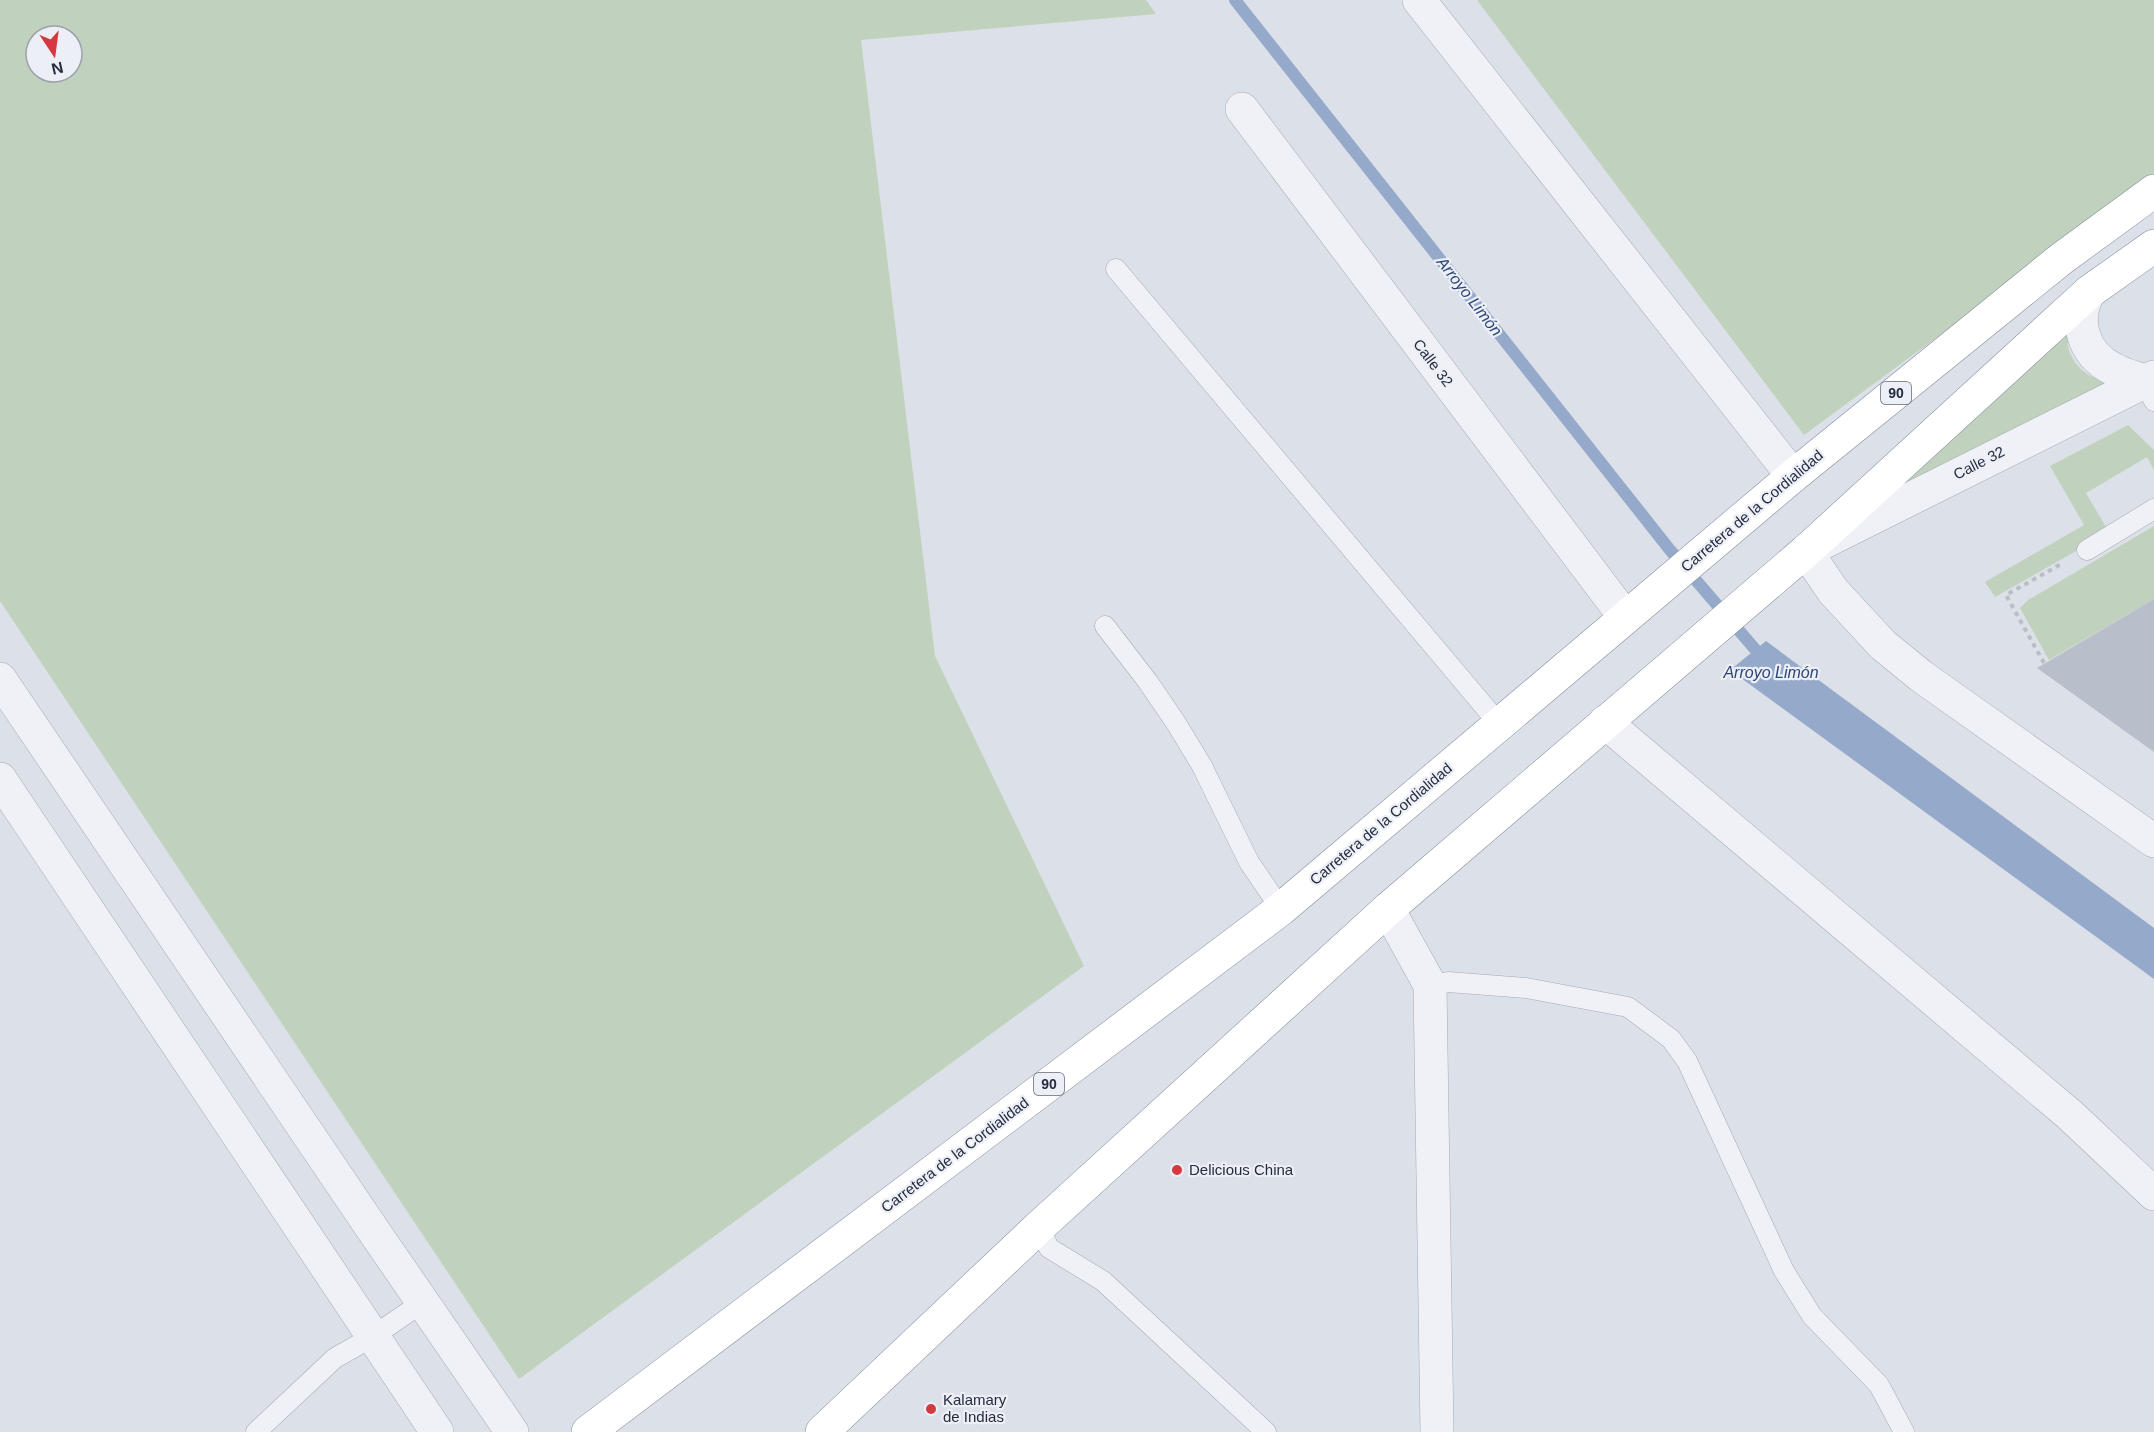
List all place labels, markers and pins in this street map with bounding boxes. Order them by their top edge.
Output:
place label: Delicious China [1189,1161,1294,1178]
marker: Delicious China [1170,1163,1184,1177]
place label: Kalamary de Indias [943,1391,1007,1425]
marker: Kalamary de Indias [924,1402,938,1416]

